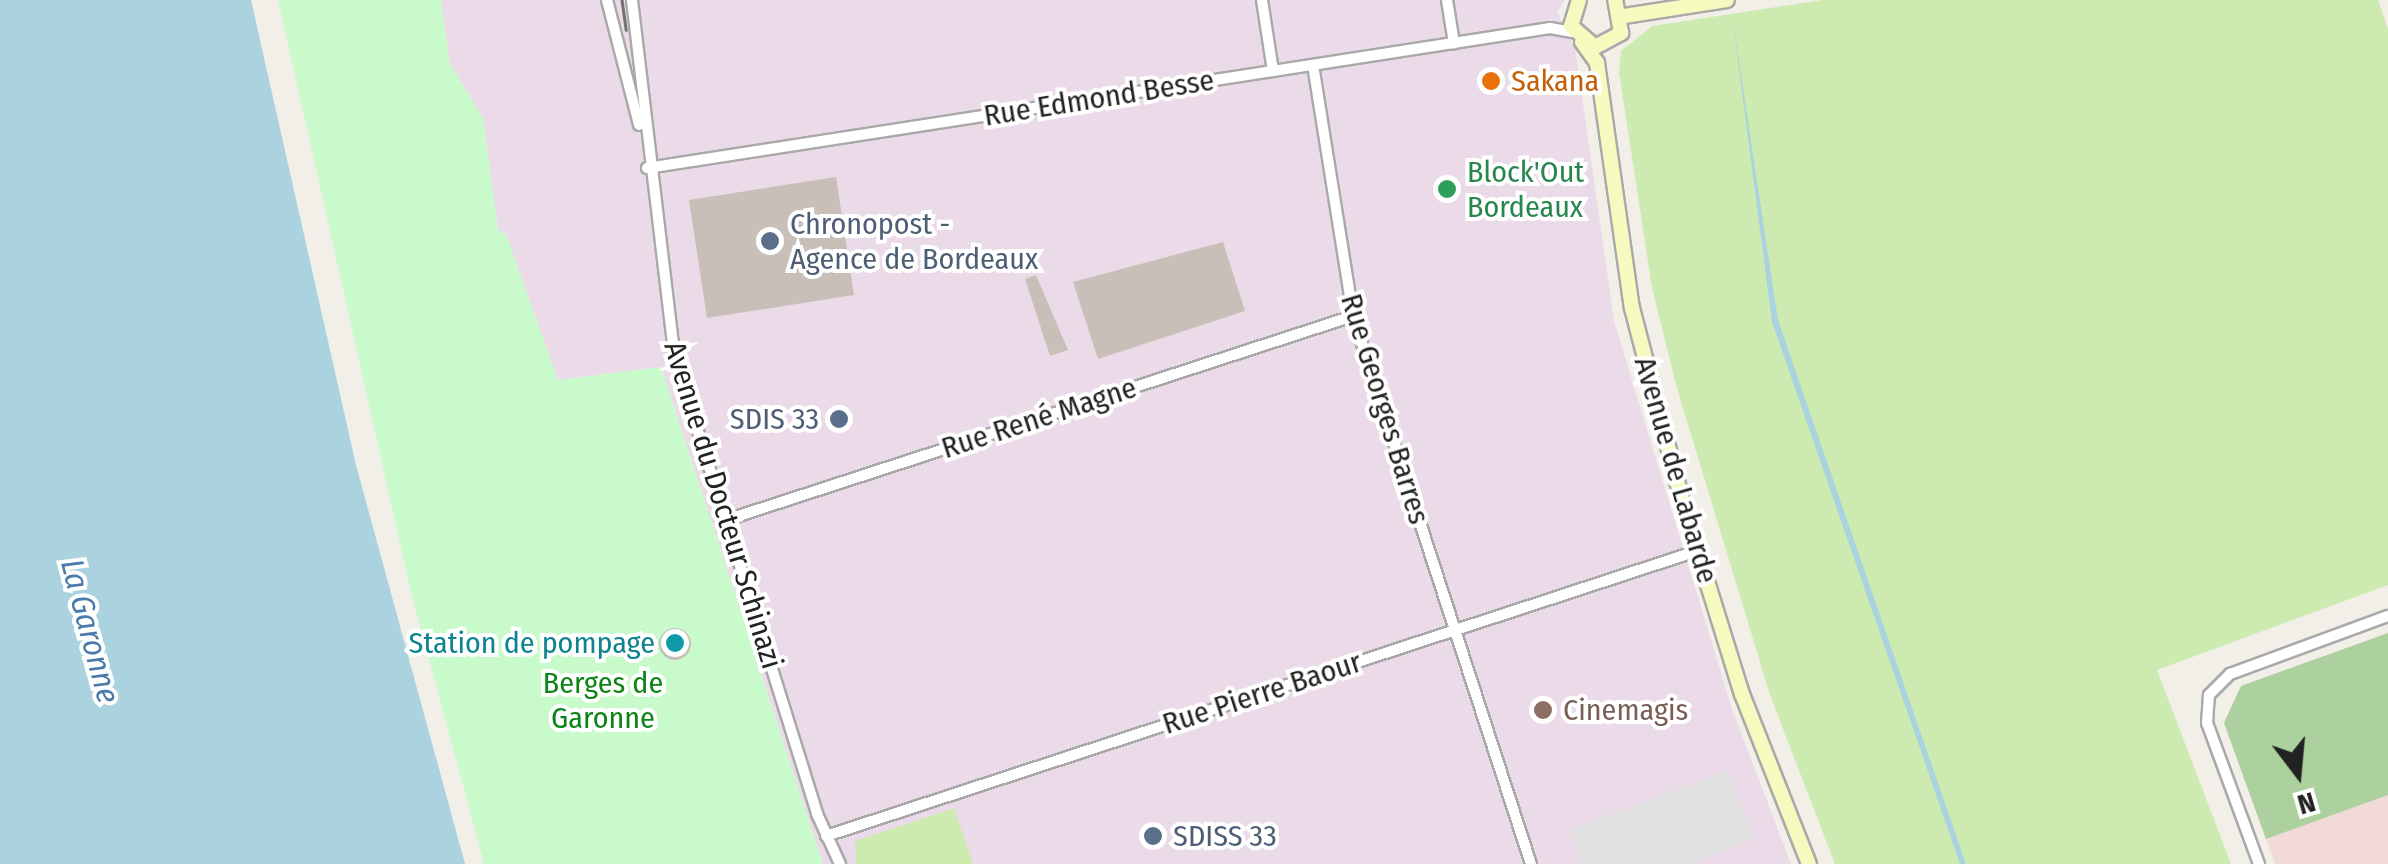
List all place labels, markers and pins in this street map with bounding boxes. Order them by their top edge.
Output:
place label: Sakana [1511,63,1599,99]
marker: Sakana [1480,70,1502,92]
place label: Block'Out Bordeaux [1467,154,1584,224]
marker: Block'Out Bordeaux [1436,178,1458,200]
place label: Chronopost - Agence de Bordeaux [790,206,1038,276]
marker: Chronopost - Agence de Bordeaux [759,230,781,252]
place label: SDIS 33 [730,401,819,437]
marker: SDIS 33 [828,408,850,430]
place label: Station de pompage [409,625,655,661]
marker: Station de pompage [664,632,686,654]
place label: Cinemagis [1563,692,1688,728]
marker: Cinemagis [1532,699,1554,721]
place label: SDISS 33 [1173,818,1277,854]
marker: SDISS 33 [1142,825,1164,847]

